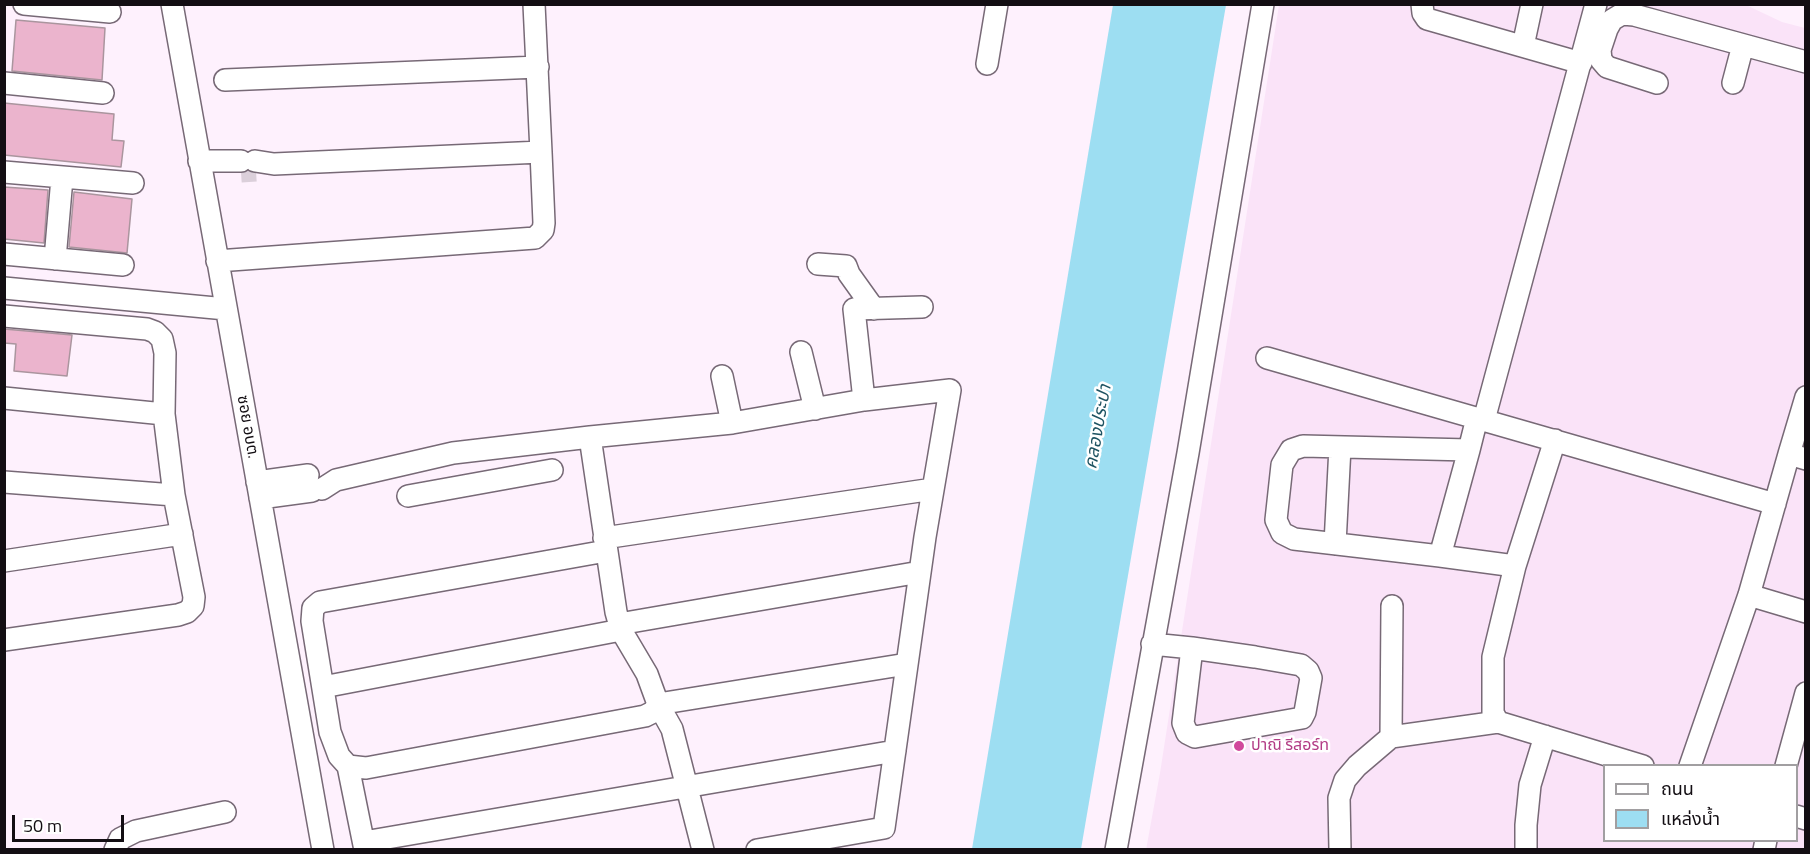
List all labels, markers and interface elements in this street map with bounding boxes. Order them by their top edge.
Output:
water label: คลองประปา [1081,383,1117,471]
street label: ซอย อบต. [232,394,262,460]
place label: ปาณิ รีสอร์ท [1251,736,1329,756]
marker: ปาณิ รีสอร์ท [1232,739,1246,753]
legend [1603,764,1798,842]
text: ถนน [1661,775,1694,802]
scale bar [15,803,128,841]
text: แหล่งน้ำ [1661,805,1720,832]
text: 50 m [23,812,62,839]

